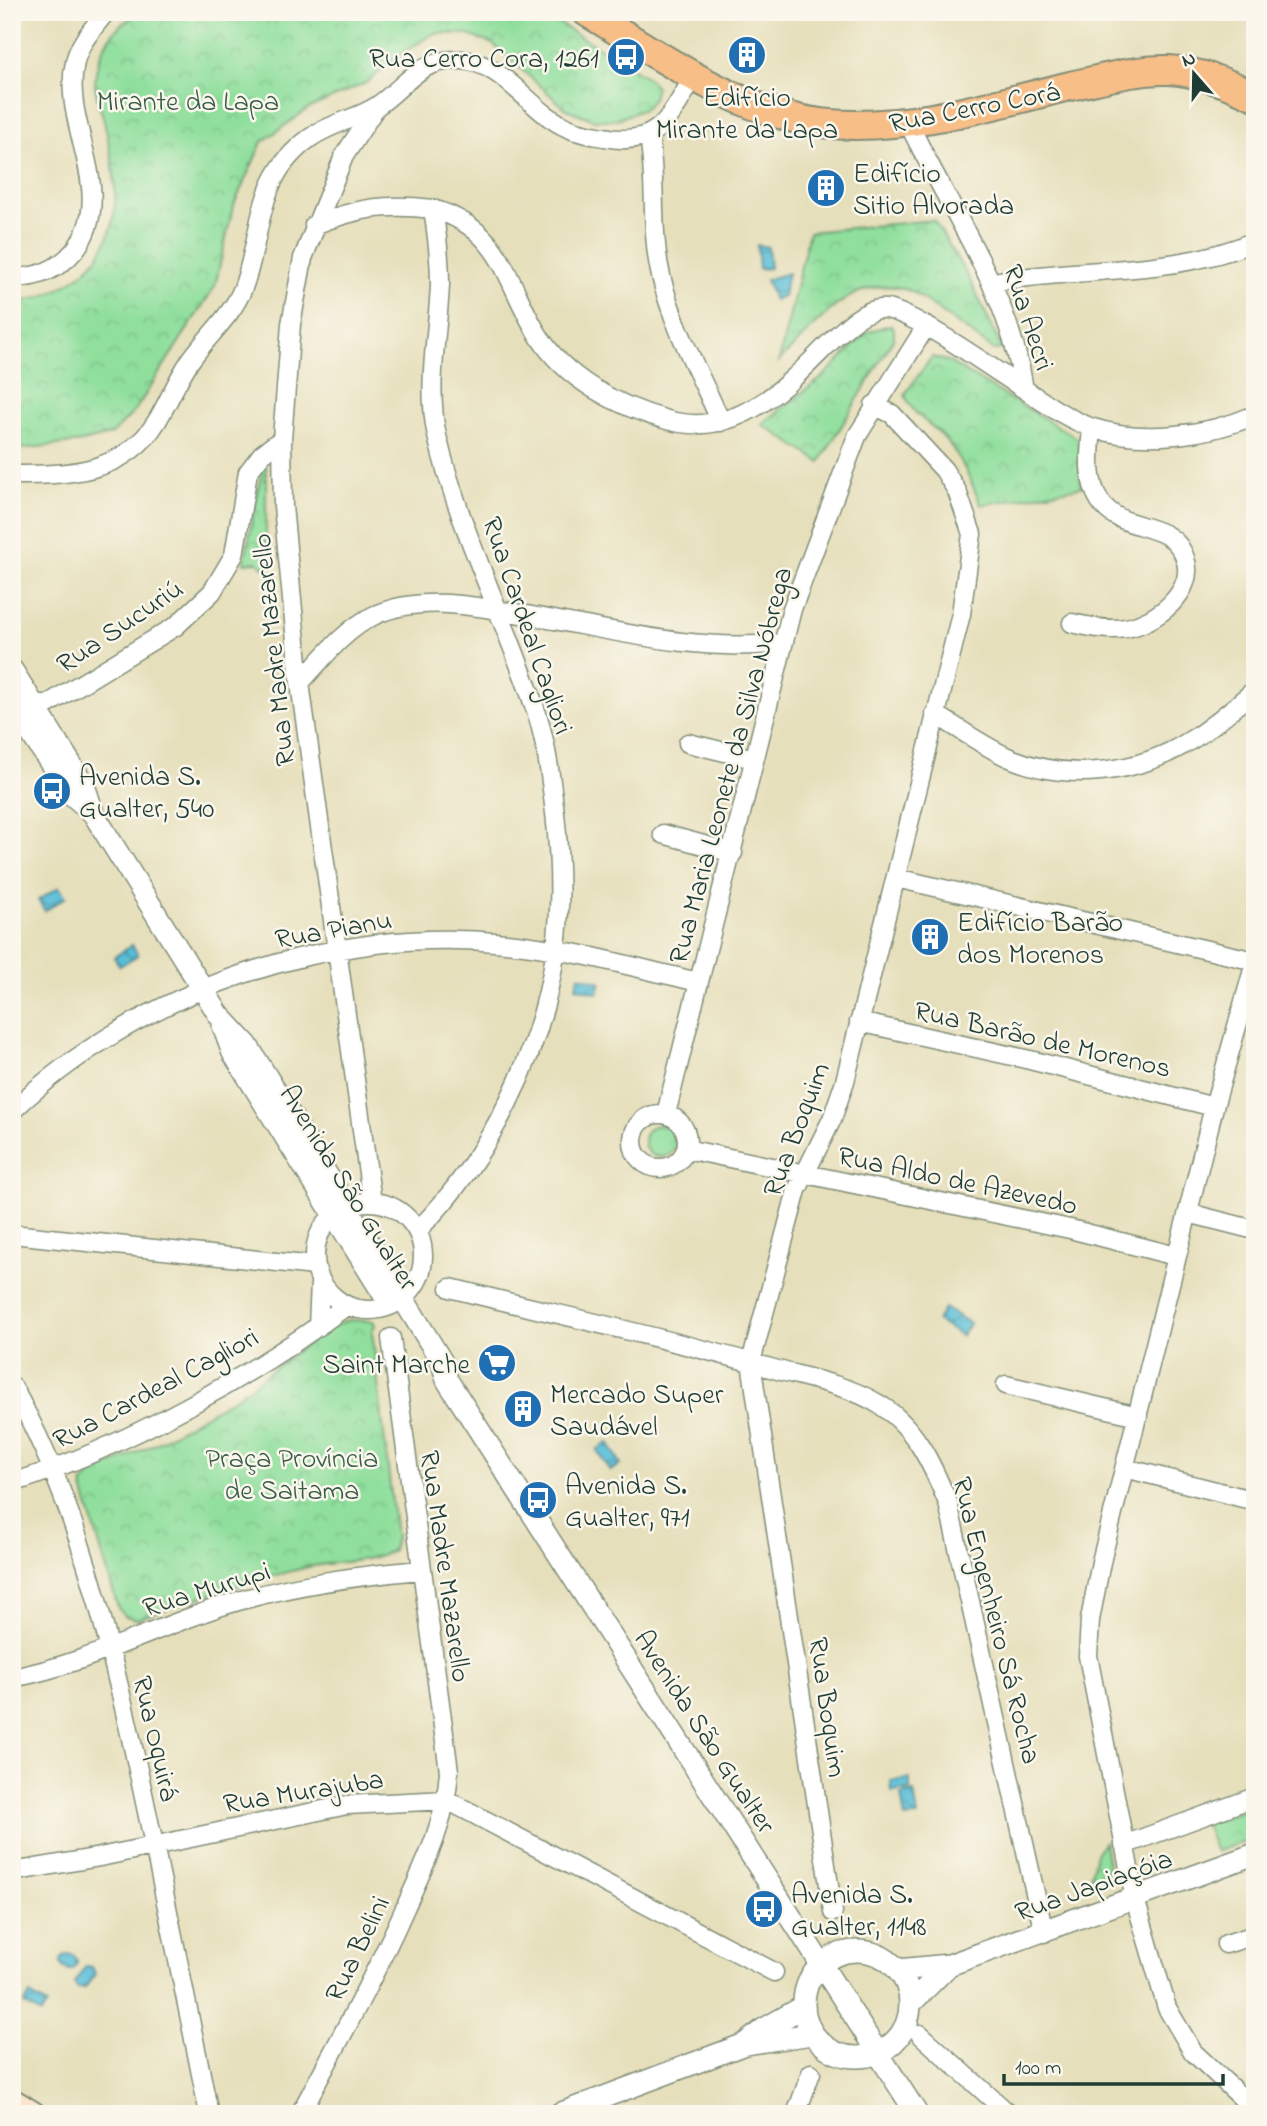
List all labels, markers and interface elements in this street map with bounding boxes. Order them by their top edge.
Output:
building icon: Edifício Mirante da Lapa [726,34,768,76]
bus stop icon: Rua Cerro Cora, 1261 [605,36,647,78]
north arrow [1158,38,1228,108]
place label: Rua Cerro Cora, 1261 [369,40,599,81]
text: N [1178,45,1200,75]
street label: Rua Cerro Corá [886,73,1064,146]
place label: Edifício Mirante da Lapa [656,79,838,152]
park label: Mirante da Lapa [97,83,279,124]
place label: Edifício Sitio Alvorada [853,155,1014,228]
building icon: Edifício Sitio Alvorada [805,167,847,209]
street label: Rua Aecri [990,260,1063,376]
street label: Rua Cardeal Cagliori [469,512,582,741]
street label: Rua Madre Mazarello [243,531,308,768]
street label: Rua Maria Leonete da Silva Nóbrega [660,563,805,969]
street label: Rua Sucuriú [49,570,193,686]
place label: Avenida S. Gualter, 540 [79,758,214,831]
bus stop icon: Avenida S. Gualter, 540 [31,770,73,812]
street label: Rua Pianu [272,901,395,962]
place label: Edifício Barão dos Morenos [957,904,1123,977]
building icon: Edifício Barão dos Morenos [909,916,951,958]
street label: Rua Barão de Morenos [910,992,1175,1091]
street label: Rua Boquim [754,1057,843,1204]
street label: Avenida São Gualter [267,1078,427,1300]
street label: Rua Aldo de Azevedo [834,1137,1081,1228]
street label: Rua Cardeal Cagliori [46,1319,267,1462]
supermarket icon: Saint Marche [476,1342,518,1384]
place label: Saint Marche [323,1346,470,1387]
place label: Mercado Super Saudável [550,1376,724,1449]
building icon: Mercado Super Saudável [502,1388,544,1430]
park label: Praça Província de Saitama [206,1440,378,1513]
street label: Rua Madre Mazarello [407,1448,480,1685]
place label: Avenida S. Gualter, 971 [565,1467,690,1540]
street label: Rua Engenheiro Sá Rocha [939,1473,1050,1769]
bus stop icon: Avenida S. Gualter, 971 [517,1479,559,1521]
street label: Rua Murupi [138,1553,276,1630]
street label: Avenida São Gualter [622,1623,785,1843]
street label: Rua Boquim [795,1635,856,1780]
street label: Rua Oquirá [119,1672,188,1805]
street label: Rua Murajuba [220,1761,387,1826]
street label: Rua Japiaçóia [1010,1840,1179,1935]
place label: Avenida S. Gualter, 1148 [791,1876,927,1949]
bus stop icon: Avenida S. Gualter, 1148 [743,1888,785,1930]
street label: Rua Belini [316,1890,402,2010]
scale bar [1004,2042,1223,2086]
text: 100 m [1015,2054,1061,2084]

